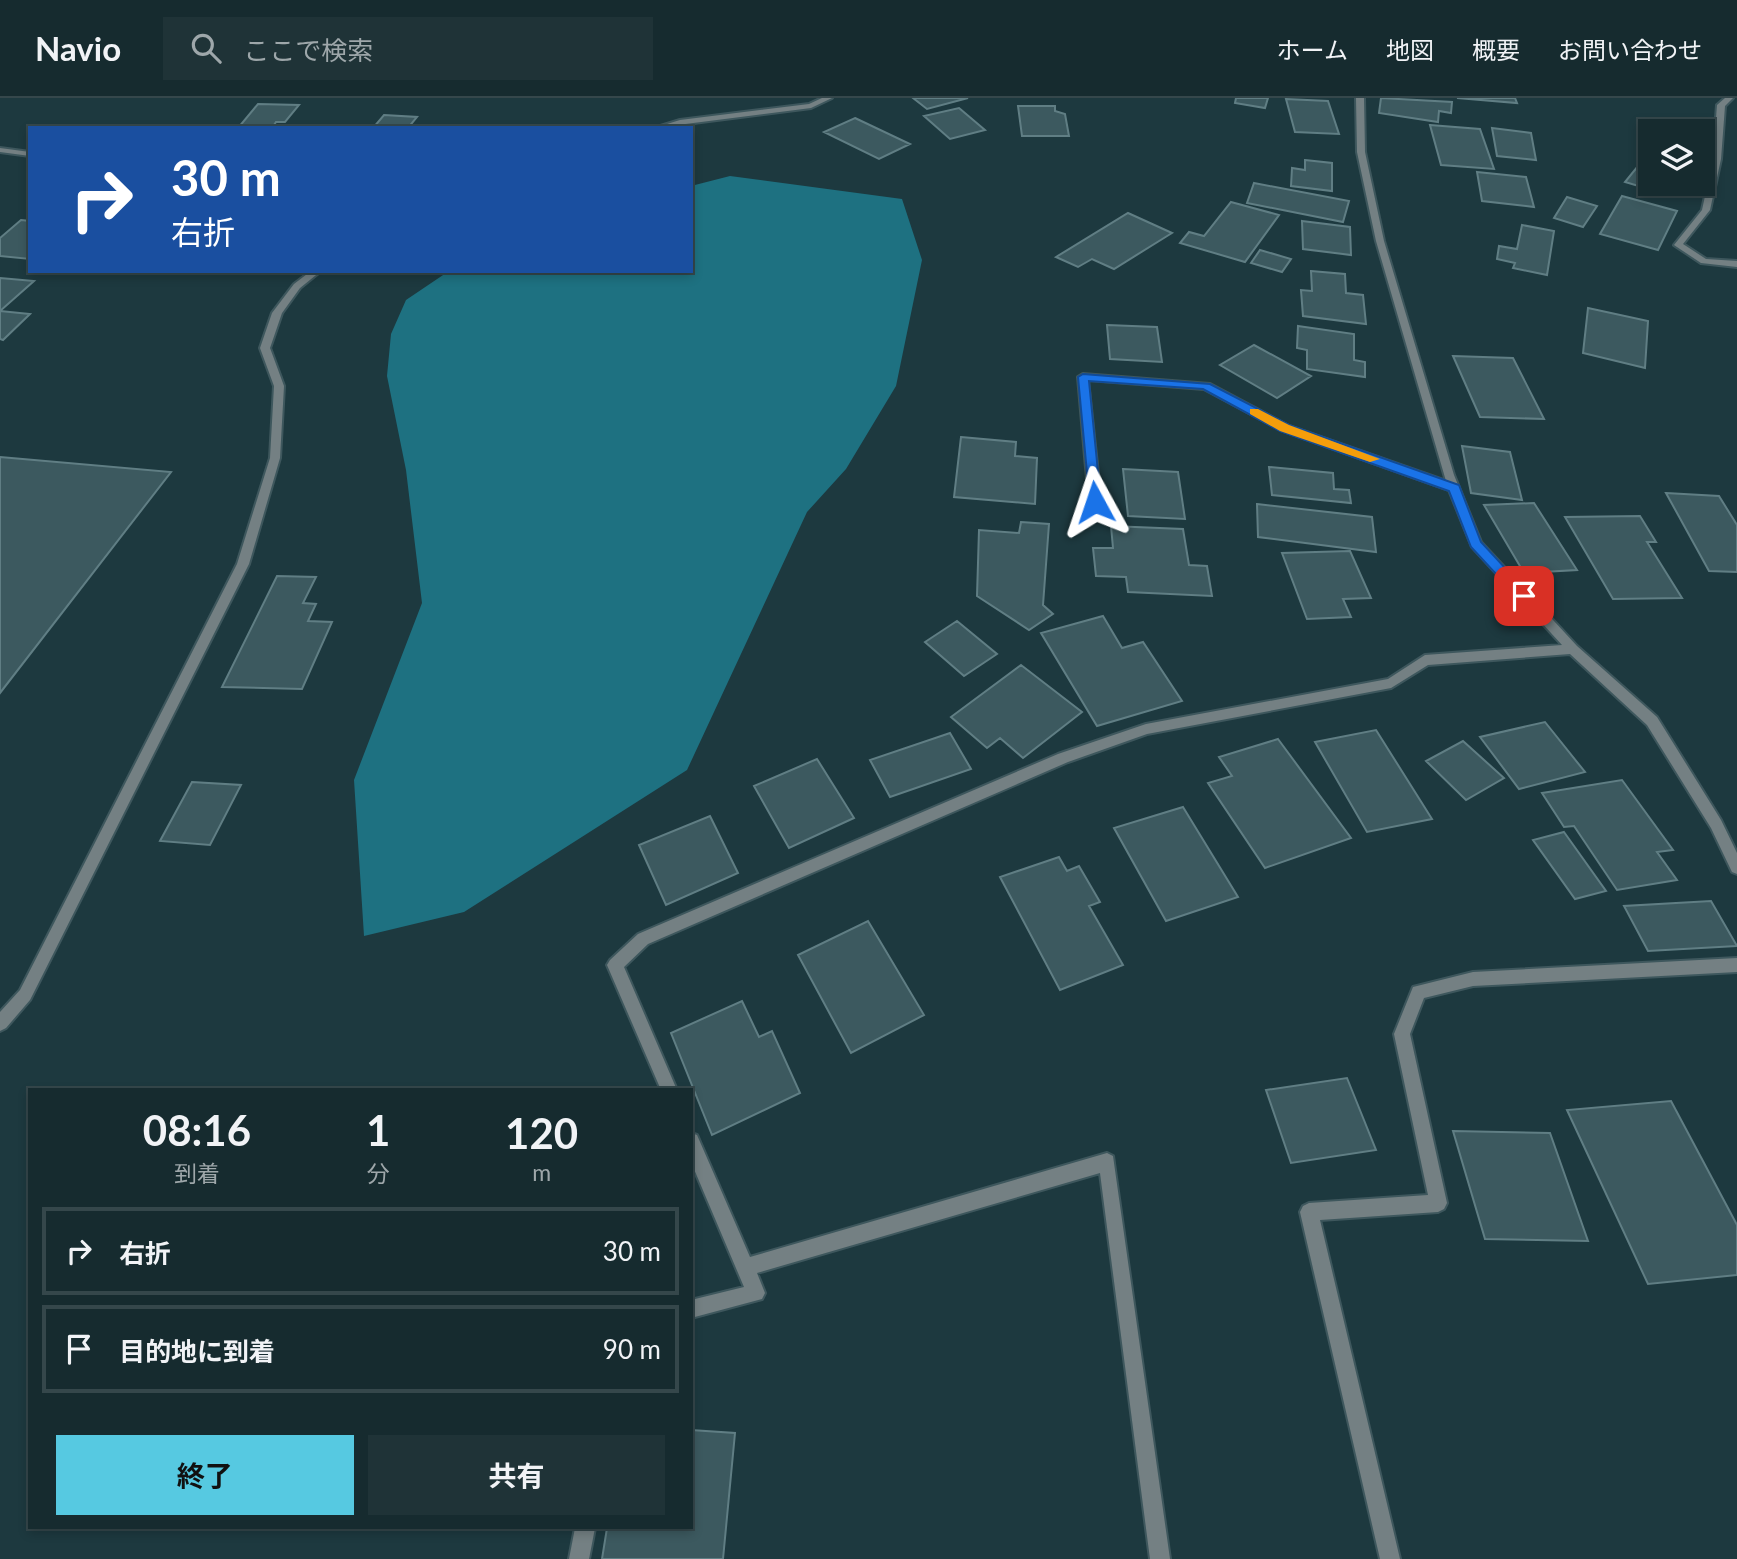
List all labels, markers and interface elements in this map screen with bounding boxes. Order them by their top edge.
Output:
search box [163,17,653,80]
text: Navio [35,28,121,68]
icon: search [187,29,225,67]
text: ここで検索 [243,34,373,66]
text: ホーム [1277,35,1348,64]
text: 地図 [1386,35,1434,64]
text: 概要 [1472,35,1520,64]
text: お問い合わせ [1558,35,1702,64]
map controls [1638,119,1715,196]
button: layers [1638,119,1715,196]
text: 30 m [171,148,281,206]
icon: right [56,154,147,245]
text: 右折 [171,212,235,251]
position arrow [1058,465,1132,539]
pin [1494,566,1554,626]
icon: arrive [1505,577,1543,615]
text: 08:16 [143,1105,251,1155]
text: 1 [366,1105,390,1155]
text: 120 [505,1108,578,1158]
text: m [532,1158,551,1186]
text: 到着 [174,1159,220,1187]
text: 分 [367,1159,390,1187]
icon: right [60,1232,98,1270]
text: 30 m [603,1235,661,1267]
text: 右折 [119,1237,171,1269]
icon: arrive [60,1330,98,1368]
text: 90 m [603,1333,661,1365]
text: 目的地に到着 [119,1335,275,1367]
button: 終了 [56,1435,354,1515]
button: 共有 [368,1435,665,1515]

